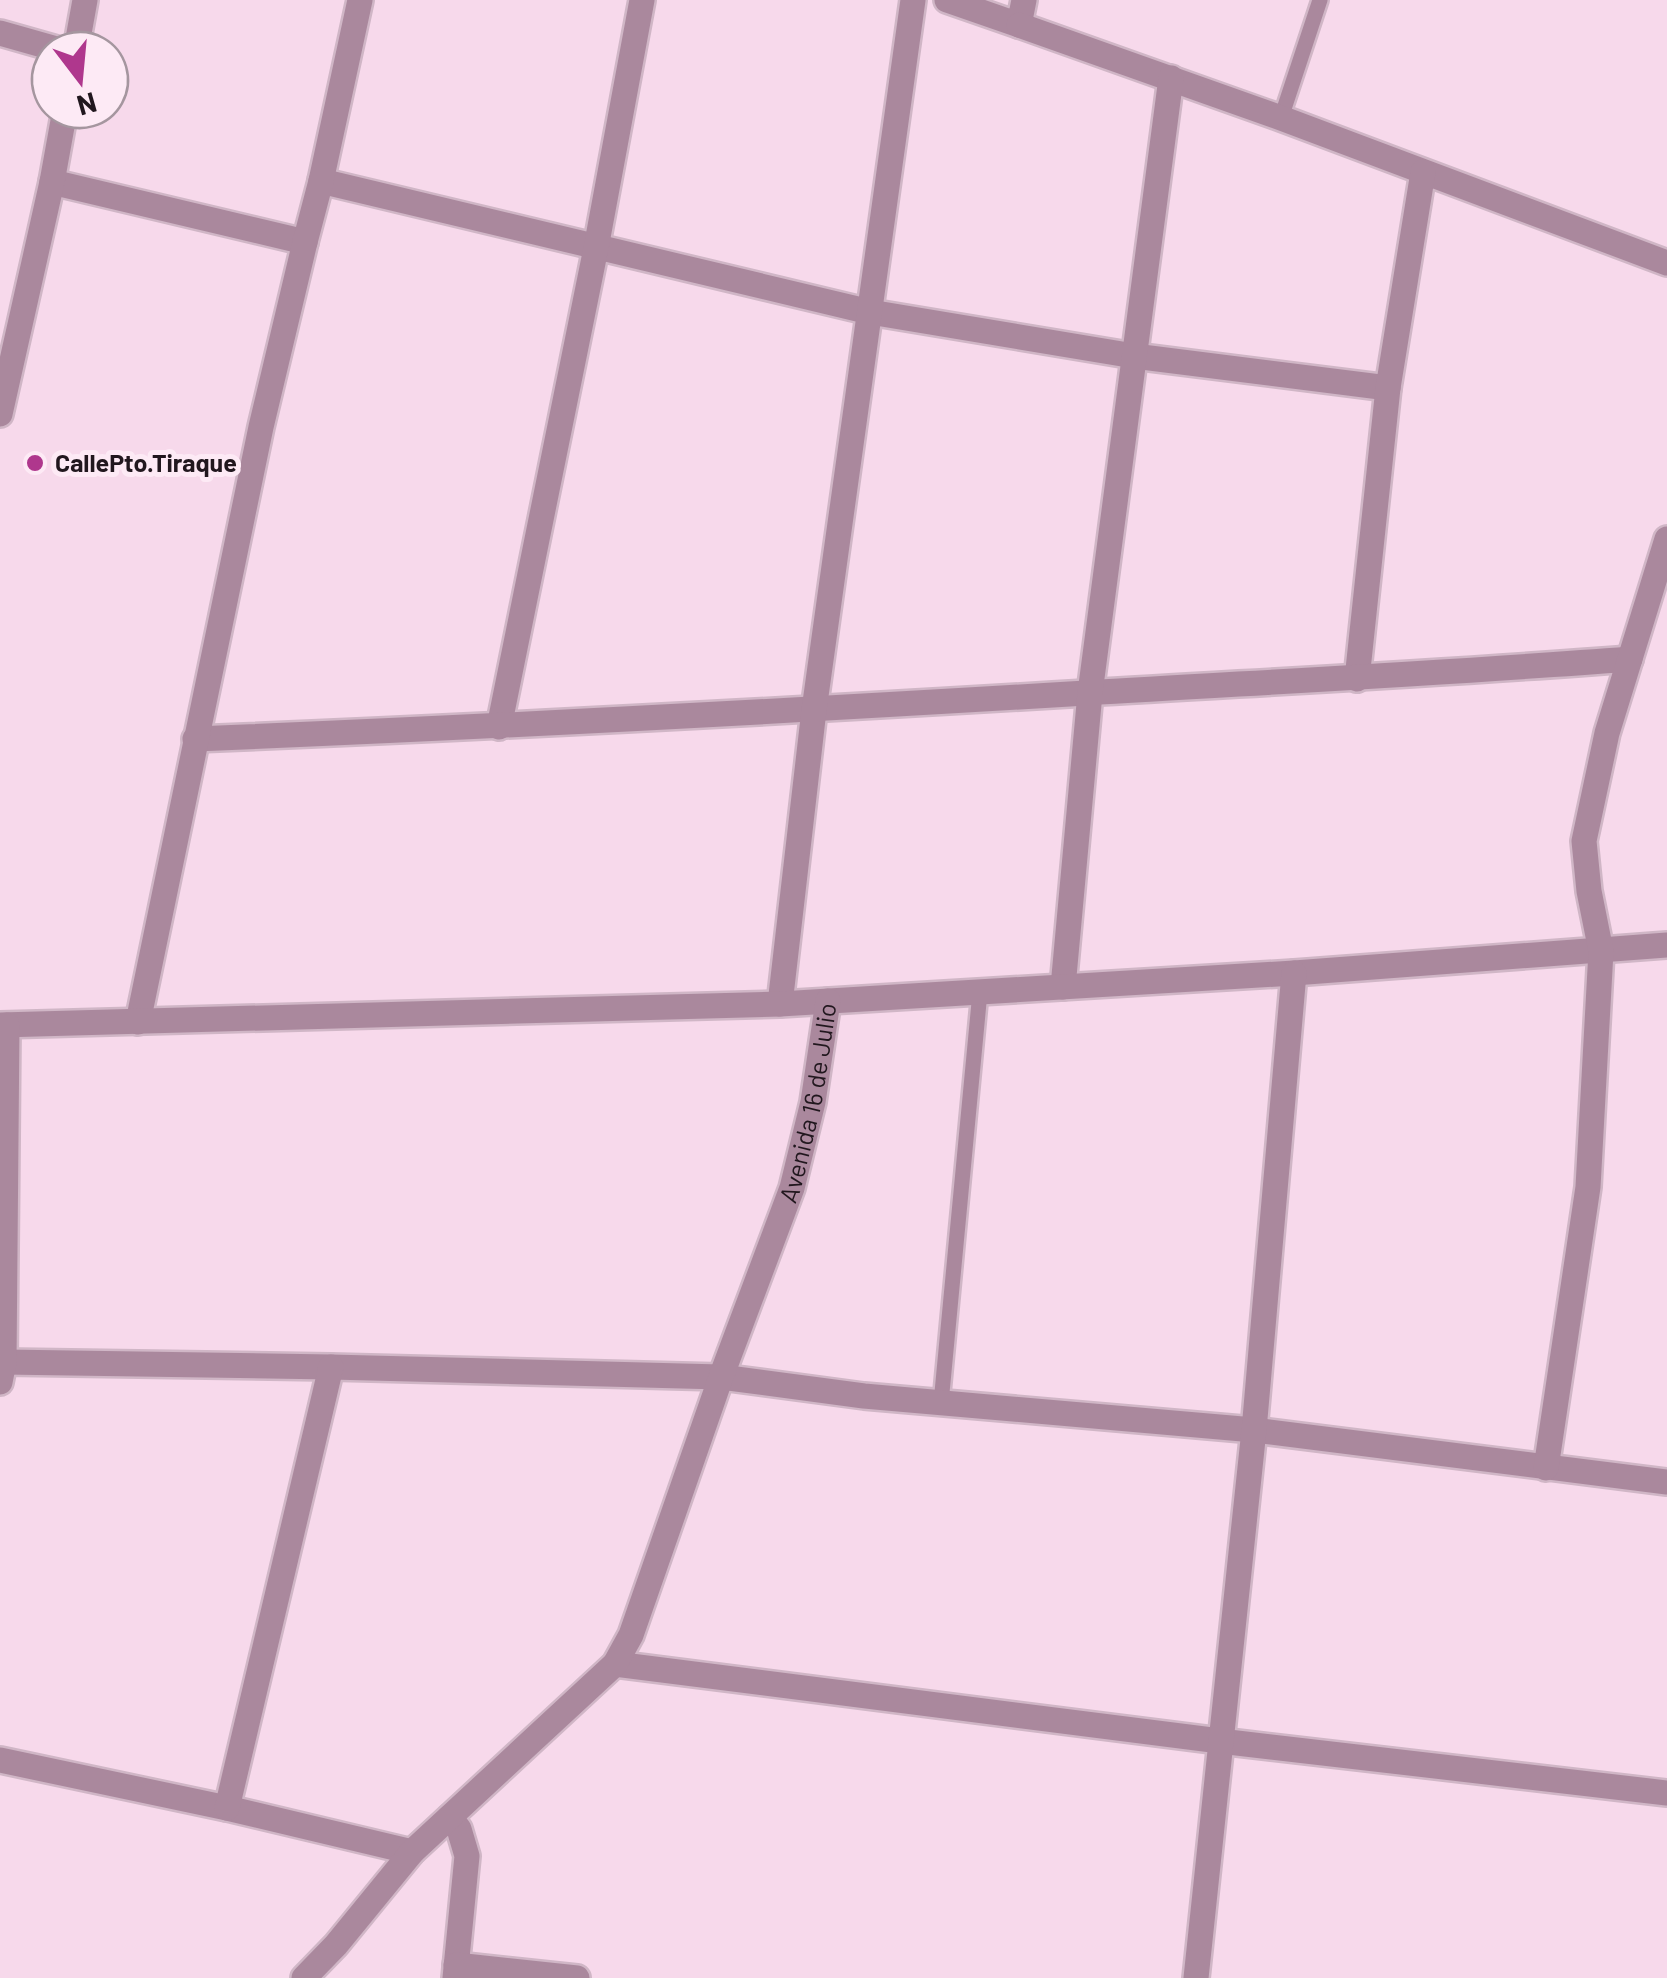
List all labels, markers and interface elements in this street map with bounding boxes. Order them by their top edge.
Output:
north arrow [30,30,130,130]
text: N [74,86,101,124]
place label: CallePto.Tiraque [55,447,237,477]
marker: CallePto.Tiraque [24,452,46,474]
street label: Avenida 16 de Julio [772,1001,842,1206]

